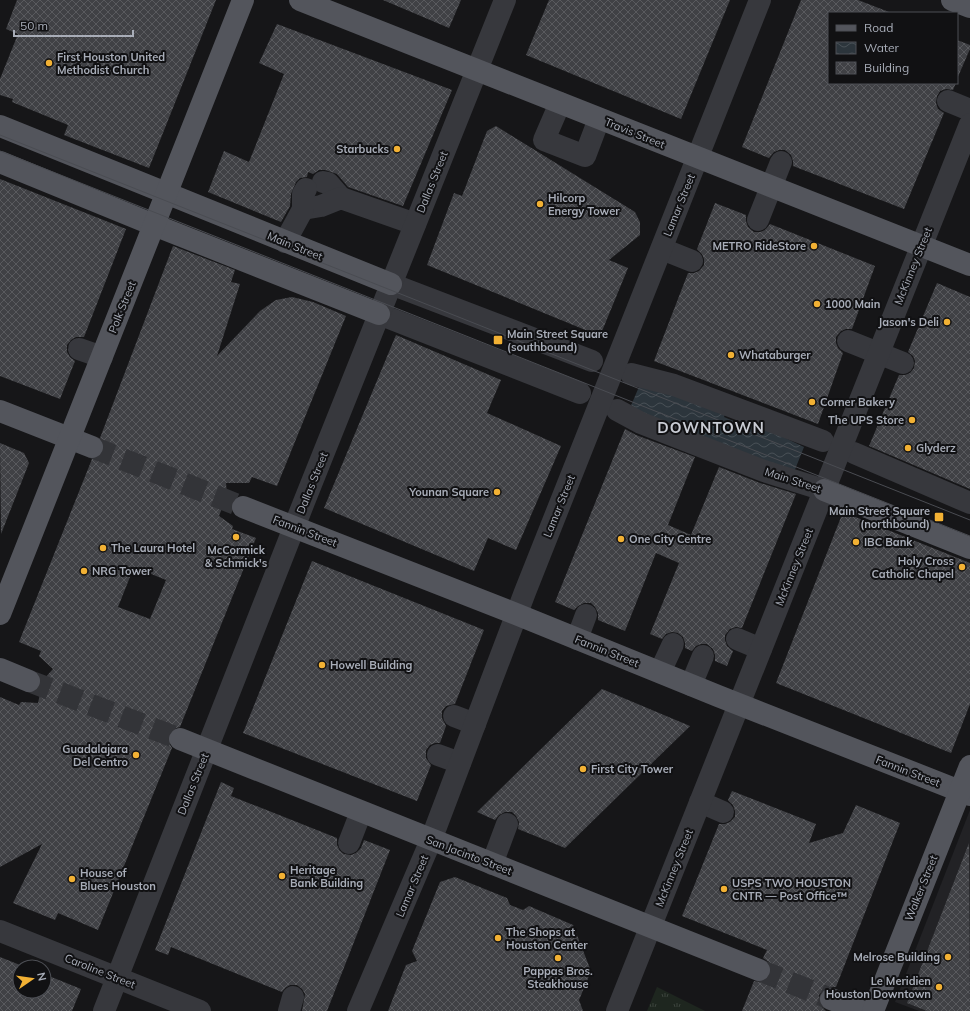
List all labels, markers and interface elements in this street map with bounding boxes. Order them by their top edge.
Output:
scale bar [14,12,133,38]
legend [828,12,958,84]
text: 50 m [20,18,48,33]
text: Road [864,20,893,35]
text: Water [864,40,900,55]
place label: First Houston United Methodist Church [57,50,165,77]
marker: First Houston United Methodist Church [44,58,54,68]
text: Building [864,60,909,75]
street label: Travis Street [603,115,667,151]
place label: Starbucks [336,142,389,156]
marker: Starbucks [392,144,402,154]
street label: Dallas Street [413,149,451,215]
street label: Lamar Street [660,172,698,238]
place label: Hilcorp Energy Tower [548,191,620,218]
marker: Hilcorp Energy Tower [535,199,545,209]
street label: McKinney Street [891,225,935,307]
street label: Main Street [265,229,325,263]
place label: METRO RideStore [712,239,806,253]
marker: METRO RideStore [809,241,819,251]
street label: Polk Street [105,279,139,335]
place label: 1000 Main [825,297,880,311]
marker: 1000 Main [812,299,822,309]
place label: Jason's Deli [878,315,939,329]
marker: Jason's Deli [942,317,952,327]
place label: Main Street Square (southbound) [507,327,608,354]
marker: Main Street Square (southbound) [492,334,504,346]
place label: Whataburger [739,348,811,362]
marker: Whataburger [726,350,736,360]
place label: Corner Bakery [820,395,895,409]
marker: Corner Bakery [807,397,817,407]
place label: The UPS Store [828,413,904,427]
marker: The UPS Store [907,415,917,425]
district label: DOWNTOWN [657,418,765,437]
place label: Glyderz [916,441,956,455]
marker: Glyderz [903,443,913,453]
street label: Dallas Street [293,450,331,516]
street label: Main Street [763,464,823,496]
street label: Lamar Street [540,473,578,539]
place label: Younan Square [408,485,489,499]
marker: Younan Square [492,487,502,497]
place label: Main Street Square (northbound) [829,504,930,531]
marker: Main Street Square (northbound) [933,511,945,523]
street label: Fannin Street [271,512,339,550]
street label: McKinney Street [772,526,816,608]
marker: McCormick & Schmick's [231,532,241,542]
place label: One City Centre [629,532,711,546]
marker: One City Centre [616,534,626,544]
place label: IBC Bank [864,535,913,549]
marker: IBC Bank [851,537,861,547]
place label: The Laura Hotel [111,541,195,555]
marker: The Laura Hotel [98,543,108,553]
place label: McCormick & Schmick's [205,543,268,570]
place label: Holy Cross Catholic Chapel [872,554,954,581]
marker: Holy Cross Catholic Chapel [957,562,967,572]
place label: NRG Tower [92,564,152,578]
marker: NRG Tower [79,566,89,576]
street label: Fannin Street [573,632,641,670]
place label: Howell Building [330,658,413,672]
marker: Howell Building [317,660,327,670]
place label: Guadalajara Del Centro [62,742,128,769]
marker: Guadalajara Del Centro [131,750,141,760]
street label: Dallas Street [174,751,212,817]
street label: Fannin Street [874,752,942,790]
place label: First City Tower [591,762,674,776]
marker: First City Tower [578,764,588,774]
street label: McKinney Street [652,827,696,909]
street label: San Jacinto Street [424,832,514,878]
street label: Lamar Street [393,853,431,919]
street label: Walker Street [901,853,941,923]
place label: Heritage Bank Building [290,863,363,890]
place label: House of Blues Houston [80,866,156,893]
marker: Heritage Bank Building [277,871,287,881]
marker: House of Blues Houston [67,874,77,884]
place label: USPS TWO HOUSTON CNTR — Post Office™ [732,876,851,903]
marker: USPS TWO HOUSTON CNTR — Post Office™ [719,884,729,894]
place label: The Shops at Houston Center [506,925,588,952]
marker: The Shops at Houston Center [493,933,503,943]
street label: Caroline Street [63,950,138,992]
place label: Melrose Building [853,950,940,964]
marker: Melrose Building [943,952,953,962]
marker: Pappas Bros. Steakhouse [553,953,563,963]
north arrow [12,959,52,999]
place label: Pappas Bros. Steakhouse [523,964,593,991]
text: N [34,971,49,982]
place label: Le Meridien Houston Downtown [826,974,931,1001]
marker: Le Meridien Houston Downtown [934,982,944,992]

